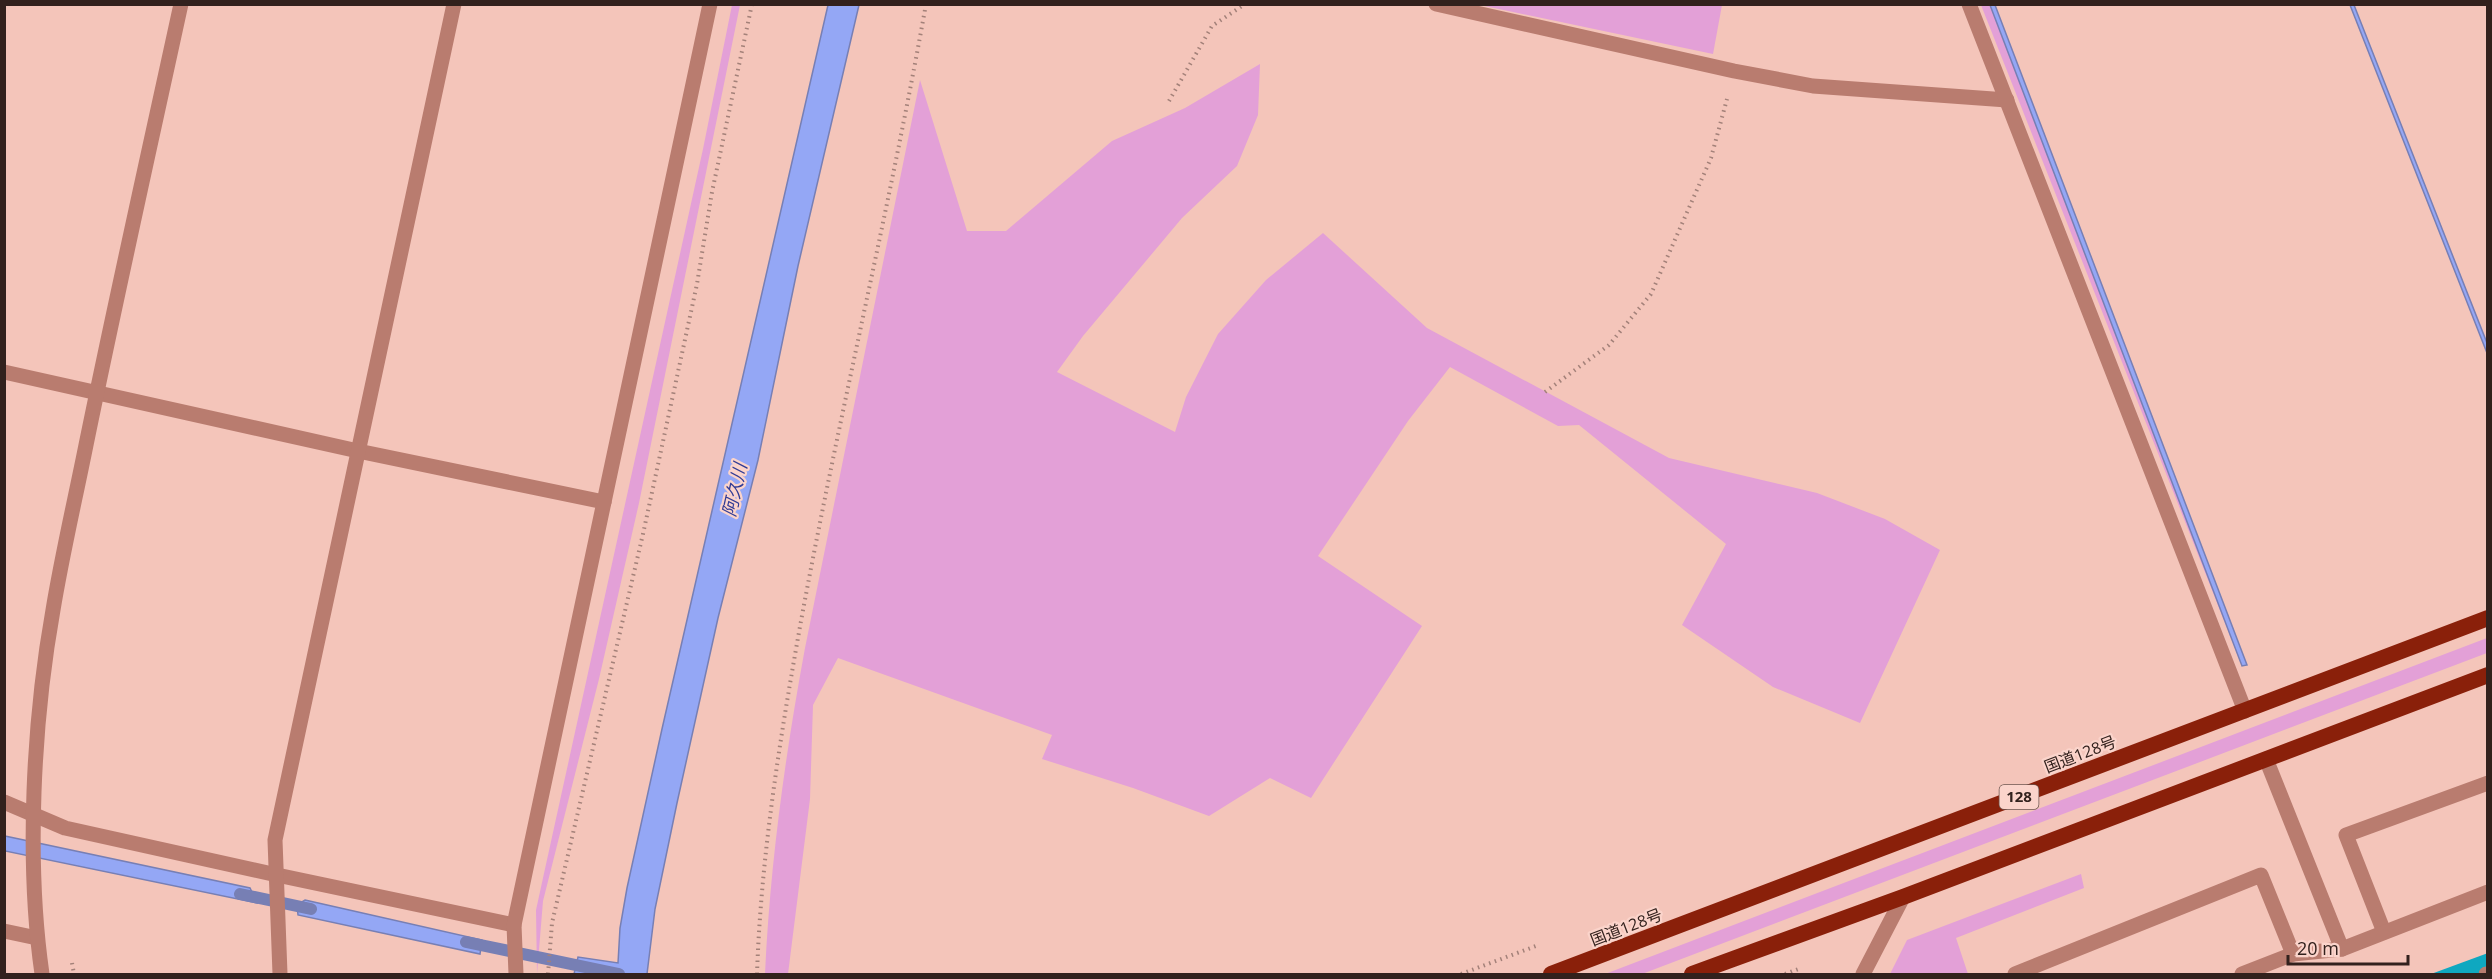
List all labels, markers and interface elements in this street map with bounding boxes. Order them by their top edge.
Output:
water label: 阿久川 [716,459,752,519]
street label: 国道128号 [2041,730,2119,778]
road number: 128 [2000,785,2038,809]
street label: 国道128号 [1587,903,1665,951]
scale bar [2288,928,2408,966]
text: 20 m [2297,936,2339,960]

